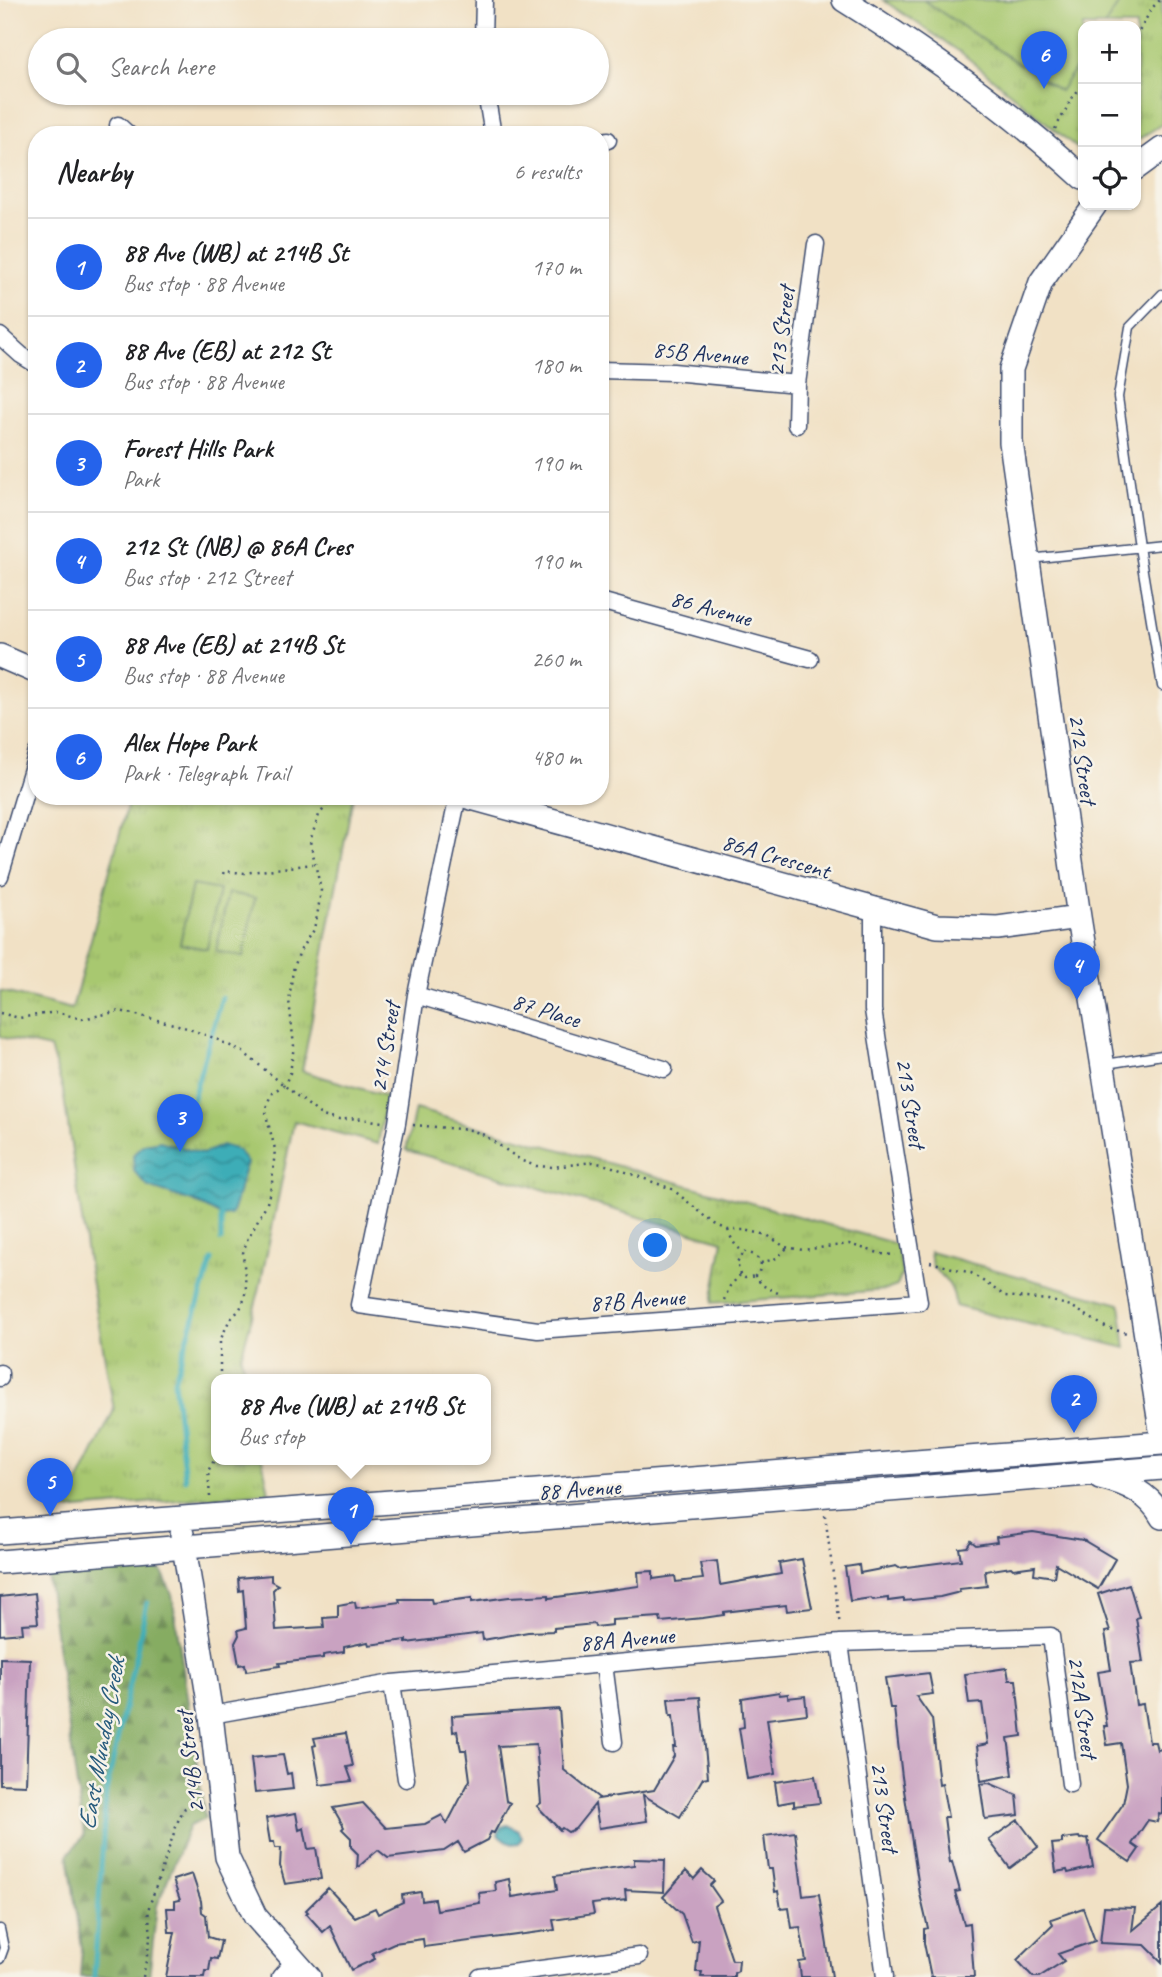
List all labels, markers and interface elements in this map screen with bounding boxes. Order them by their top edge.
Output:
map controls [1078,21,1141,210]
button: + [1078,21,1141,84]
search box [28,28,609,105]
pin: 6 [1021,31,1067,89]
icon: search [52,48,90,86]
text: Search here [108,50,214,83]
button: − [1078,84,1141,147]
button: locate [1078,147,1141,210]
text: Nearby [56,153,132,191]
text: 6 results [514,157,581,186]
text: 88 Ave (WB) at 214B St [123,236,348,269]
text: 1 [74,253,84,282]
text: 170 m [532,253,581,282]
text: Bus stop · 88 Avenue [123,269,284,298]
street label: 213 Street [761,281,802,378]
text: 88 Ave (EB) at 212 St [123,334,330,367]
street label: 85B Avenue [651,334,751,372]
text: 2 [74,351,84,380]
text: 180 m [532,351,581,380]
text: Bus stop · 88 Avenue [123,367,284,396]
text: Forest Hills Park [123,432,273,465]
text: 3 [74,449,84,478]
text: 190 m [532,449,581,478]
text: Park [123,465,159,494]
text: 212 St (NB) @ 86A Cres [123,530,352,563]
text: 4 [74,547,84,576]
text: 190 m [532,547,581,576]
text: Bus stop · 212 Street [123,563,291,592]
street label: 86 Avenue [667,583,757,634]
text: 88 Ave (EB) at 214B St [123,628,343,661]
text: 5 [74,645,84,674]
text: 260 m [532,645,581,674]
text: Bus stop · 88 Avenue [123,661,284,690]
street label: 212 Street [1062,712,1105,809]
text: Alex Hope Park [123,726,256,759]
text: 6 [74,743,84,772]
text: 480 m [532,743,581,772]
text: Park · Telegraph Trail [123,759,289,788]
street label: 86A Crescent [719,826,835,886]
pin: 4 [1054,942,1100,1000]
street label: 87 Place [508,985,586,1035]
street label: 214 Street [363,997,407,1094]
street label: 213 Street [889,1056,933,1153]
pin: 3 [157,1094,203,1152]
your location [638,1228,672,1262]
street label: 87B Avenue [589,1282,688,1318]
popup [211,1374,491,1465]
pin: 2 [1051,1375,1097,1433]
text: 88 Ave (WB) at 214B St [238,1389,464,1422]
text: Bus stop [238,1422,305,1451]
pin: 5 [27,1458,73,1516]
street label: 88 Avenue [537,1471,623,1507]
pin: 1 [328,1487,374,1545]
street label: 88A Avenue [579,1620,678,1658]
water label: East Munday Creek [70,1652,133,1832]
street label: 212A Street [1061,1654,1105,1763]
street label: 214B Street [168,1706,211,1815]
street label: 213 Street [864,1760,907,1857]

